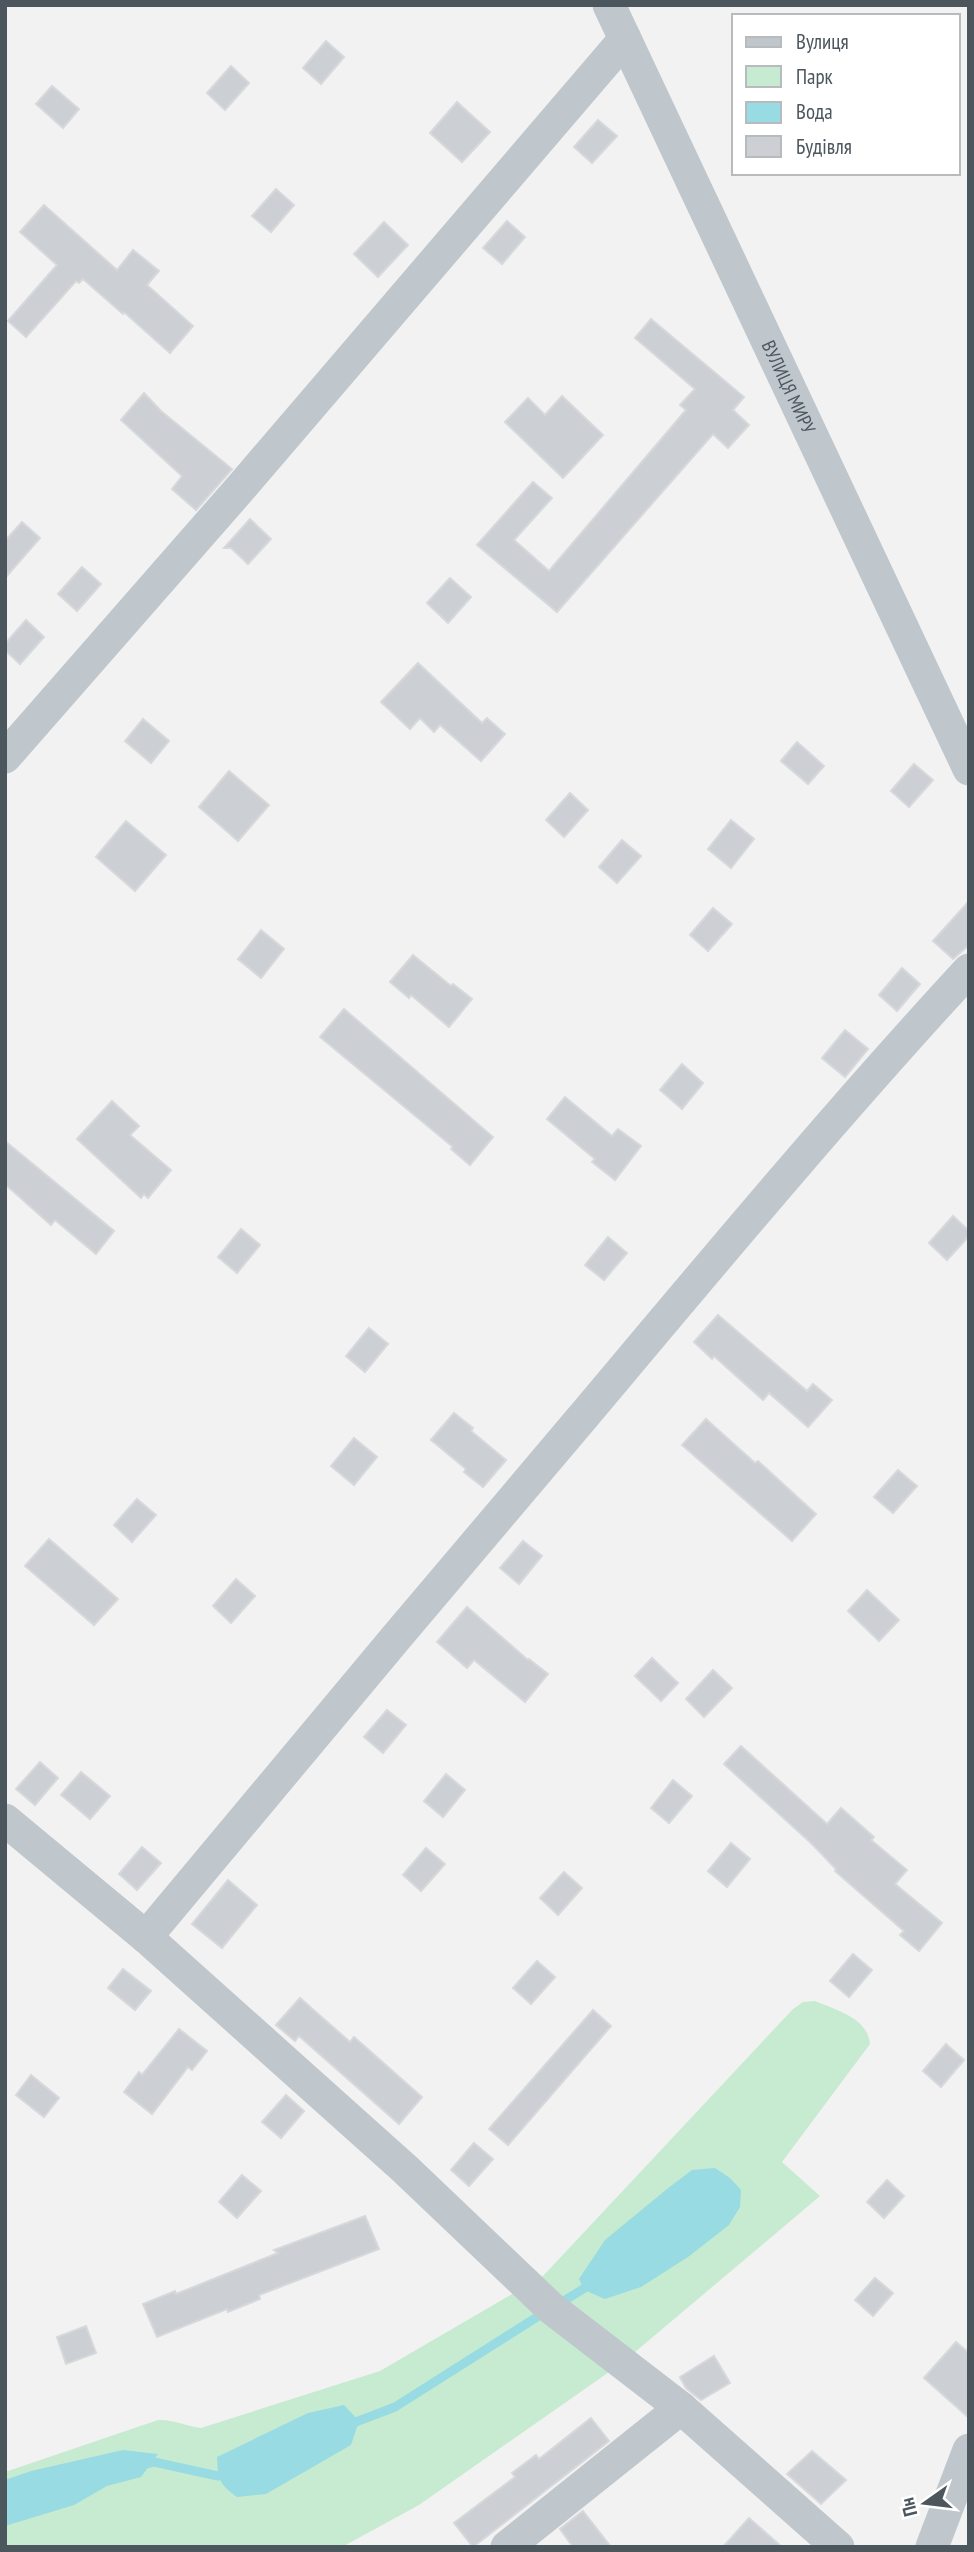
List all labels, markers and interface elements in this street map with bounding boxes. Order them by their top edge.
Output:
legend [732,14,960,175]
text: Вулиця [796,28,849,55]
text: Парк [796,63,833,90]
text: Вода [796,98,833,125]
text: Будівля [796,133,852,160]
street label: ВУЛИЦЯ МИРУ [757,337,821,437]
north arrow [890,2468,960,2538]
text: Пн [895,2495,922,2519]

